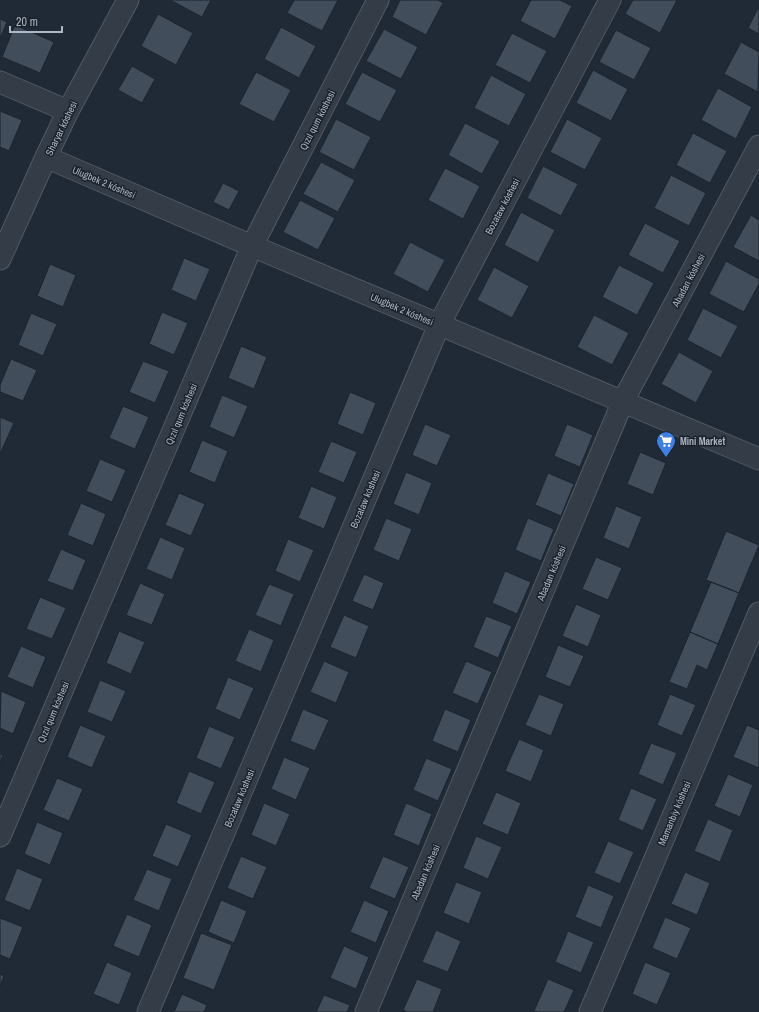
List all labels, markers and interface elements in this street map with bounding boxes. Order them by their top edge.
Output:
scale bar [10,8,62,34]
text: 20 m [16,14,38,30]
street label: Qızıl qum kóshesi [297,88,338,152]
street label: Sharyar kóshesi [43,99,80,158]
street label: Uluǵbek 2 kóshesi [70,163,137,202]
street label: Bozataw kóshesi [482,176,523,237]
street label: Abadan kóshesi [668,251,708,310]
street label: Uluǵbek 2 kóshesi [368,290,435,329]
street label: Qızıl qum kóshesi [163,381,200,447]
supermarket icon: Mini Market [655,430,677,458]
place label: Mini Market [680,435,725,448]
street label: Bozataw kóshesi [347,468,384,530]
street label: Abadan kóshesi [534,544,569,604]
street label: Qızıl qum kóshesi [35,679,72,745]
street label: Bozataw kóshesi [221,767,258,829]
street label: Mamanbiy kóshesi [655,779,694,847]
street label: Abadan kóshesi [408,843,443,903]

